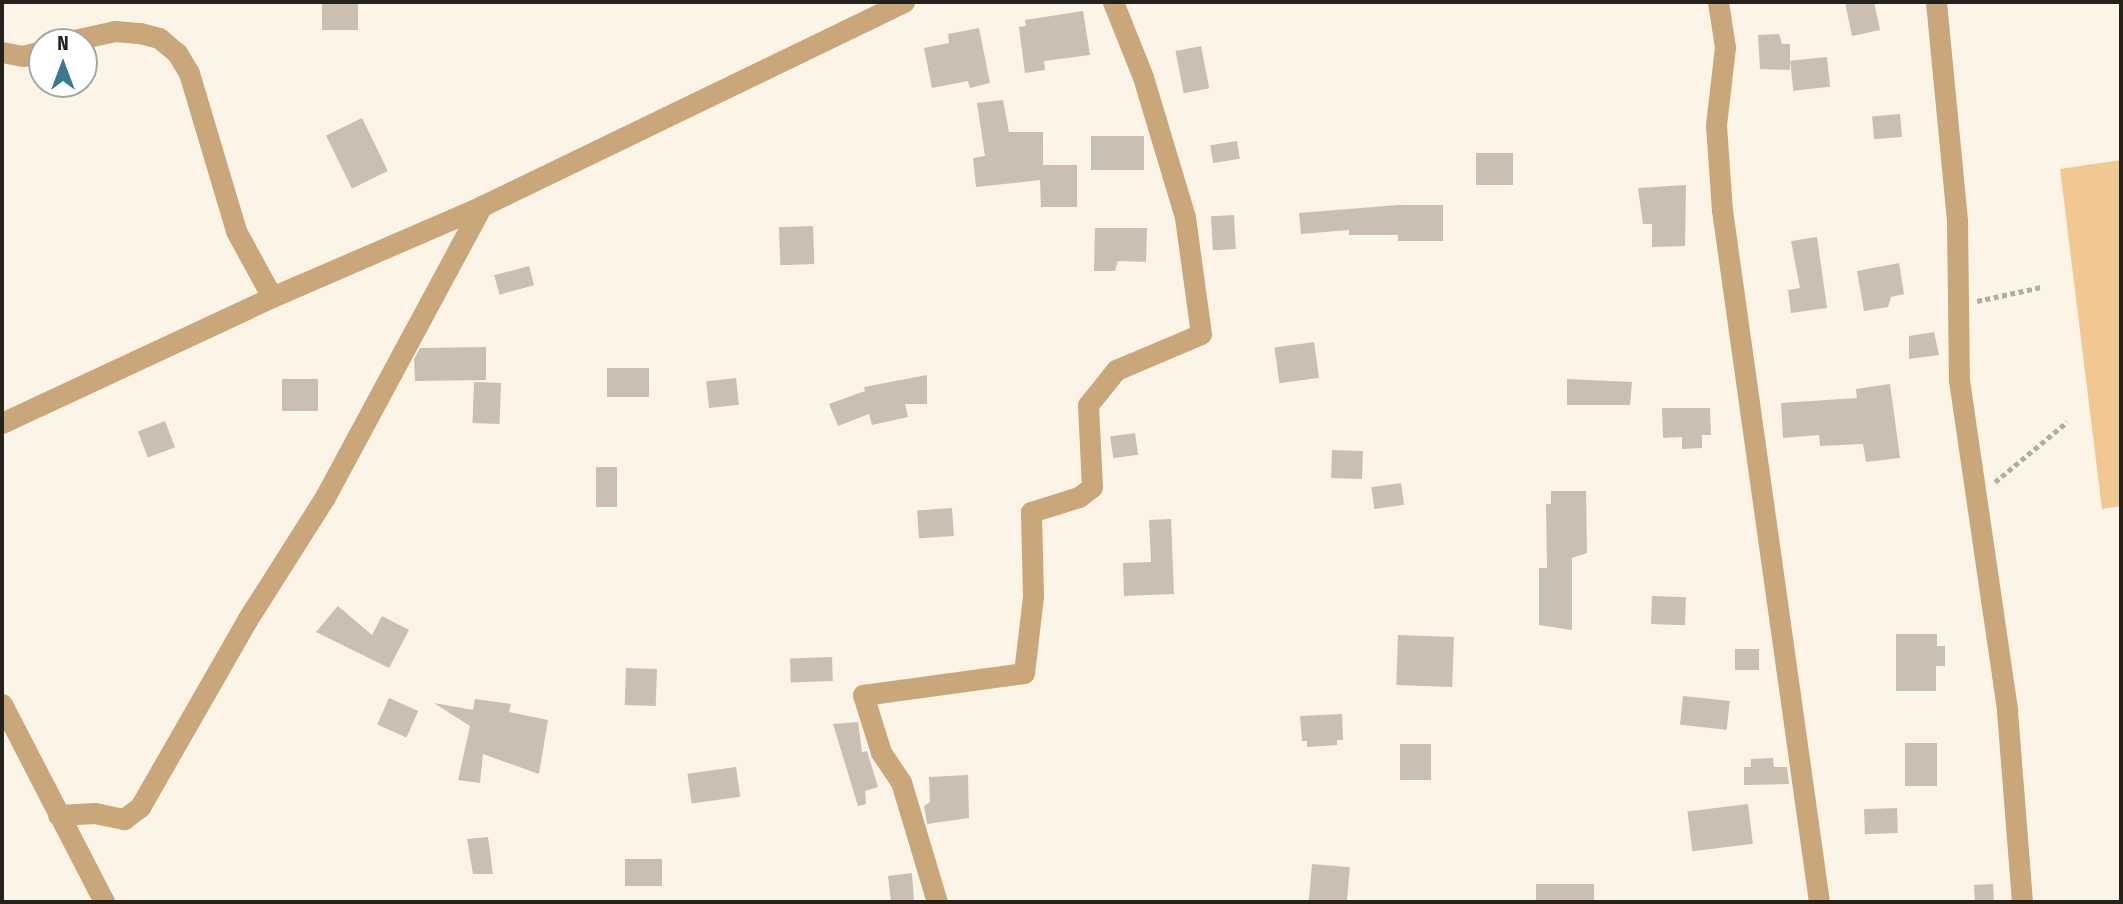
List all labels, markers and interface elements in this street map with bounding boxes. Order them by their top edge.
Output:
north arrow [28,28,98,98]
text: N [57,32,69,55]

